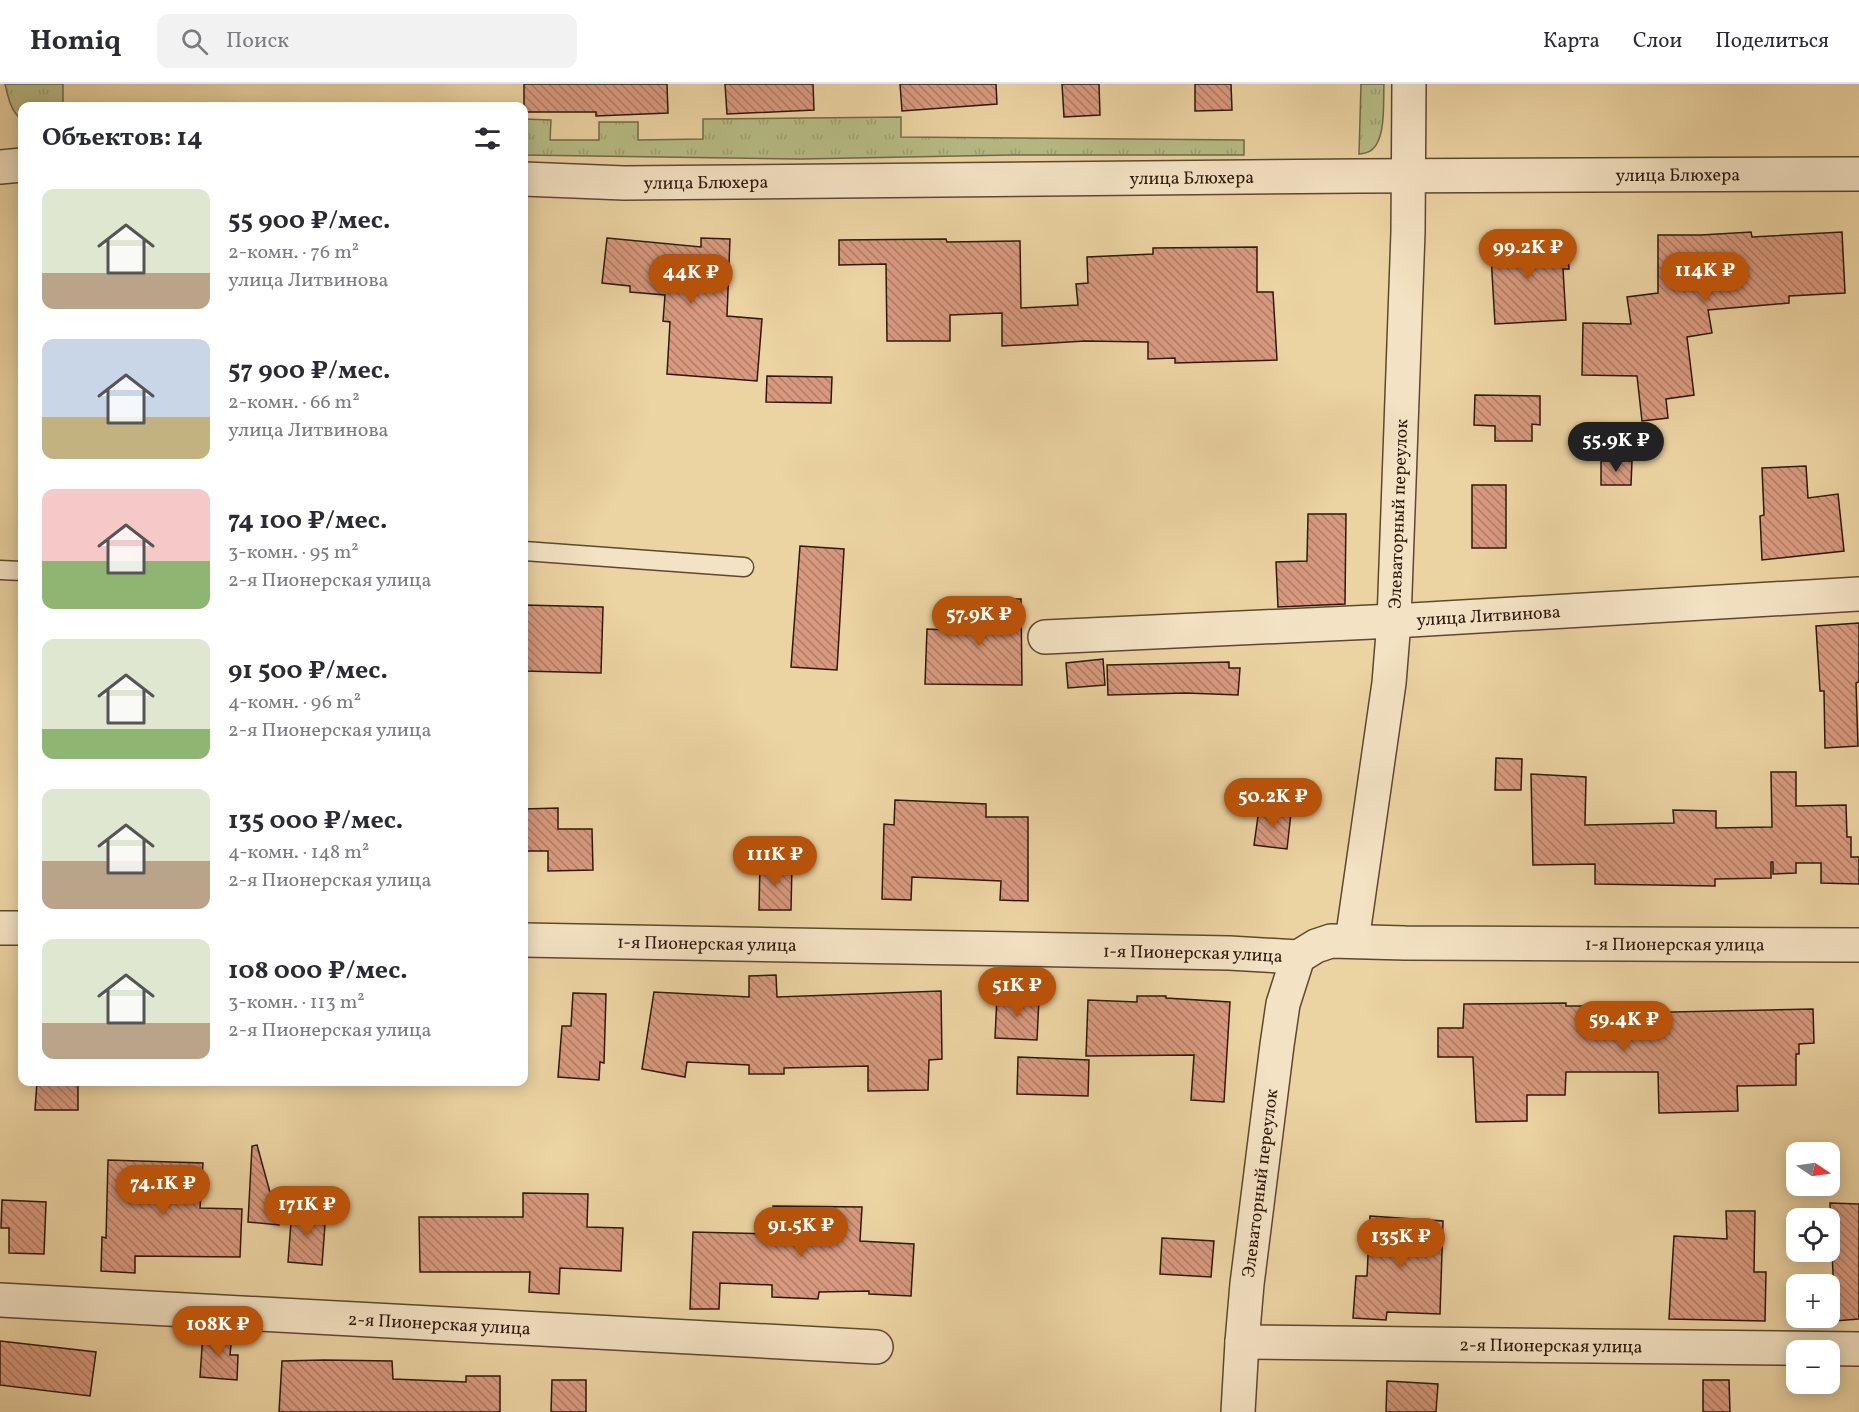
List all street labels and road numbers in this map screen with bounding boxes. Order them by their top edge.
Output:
street label: улица Блюхера [1615,163,1740,189]
street label: улица Блюхера [1129,166,1254,192]
street label: улица Блюхера [643,171,768,197]
street label: Элеваторный переулок [1383,418,1415,609]
street label: улица Литвинова [1416,600,1561,634]
street label: 1-я Пионерская улица [617,931,797,959]
street label: 1-я Пионерская улица [1585,933,1765,959]
street label: 1-я Пионерская улица [1103,940,1283,970]
street label: Элеваторный переулок [1237,1087,1285,1279]
street label: 2-я Пионерская улица [347,1308,531,1342]
street label: 2-я Пионерская улица [1459,1333,1643,1361]

